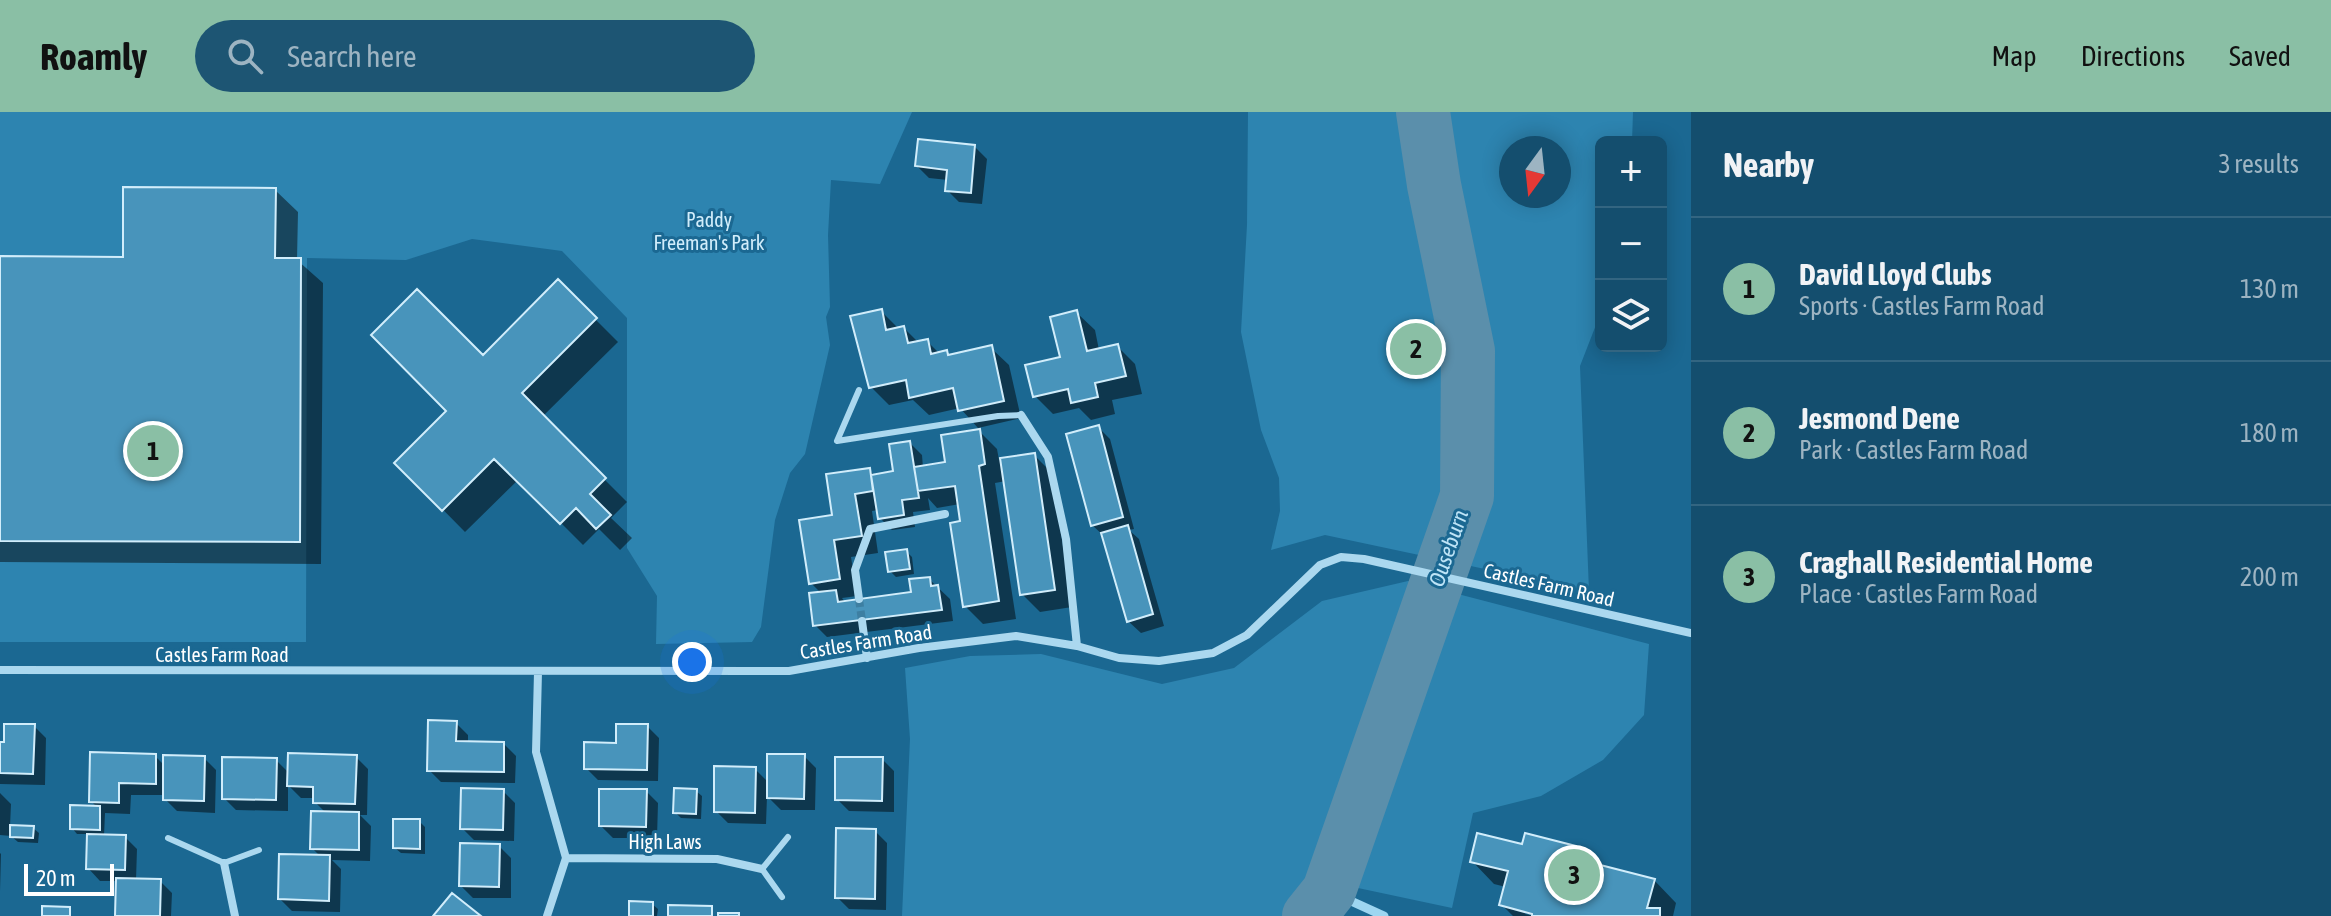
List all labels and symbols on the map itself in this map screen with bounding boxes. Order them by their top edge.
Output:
north arrow [1499,136,1571,208]
park label: Paddy Freeman's Park [653,208,765,254]
pin: 2 [1390,319,1442,379]
pin: 1 [127,421,179,481]
water label: Ouseburn [1423,506,1473,590]
street label: Castles Farm Road [1482,558,1617,611]
street label: Castles Farm Road [798,620,934,663]
your location [672,642,712,682]
street label: Castles Farm Road [155,643,289,666]
street label: High Laws [628,830,702,853]
pin: 3 [1548,845,1600,905]
scale bar [24,860,114,896]

